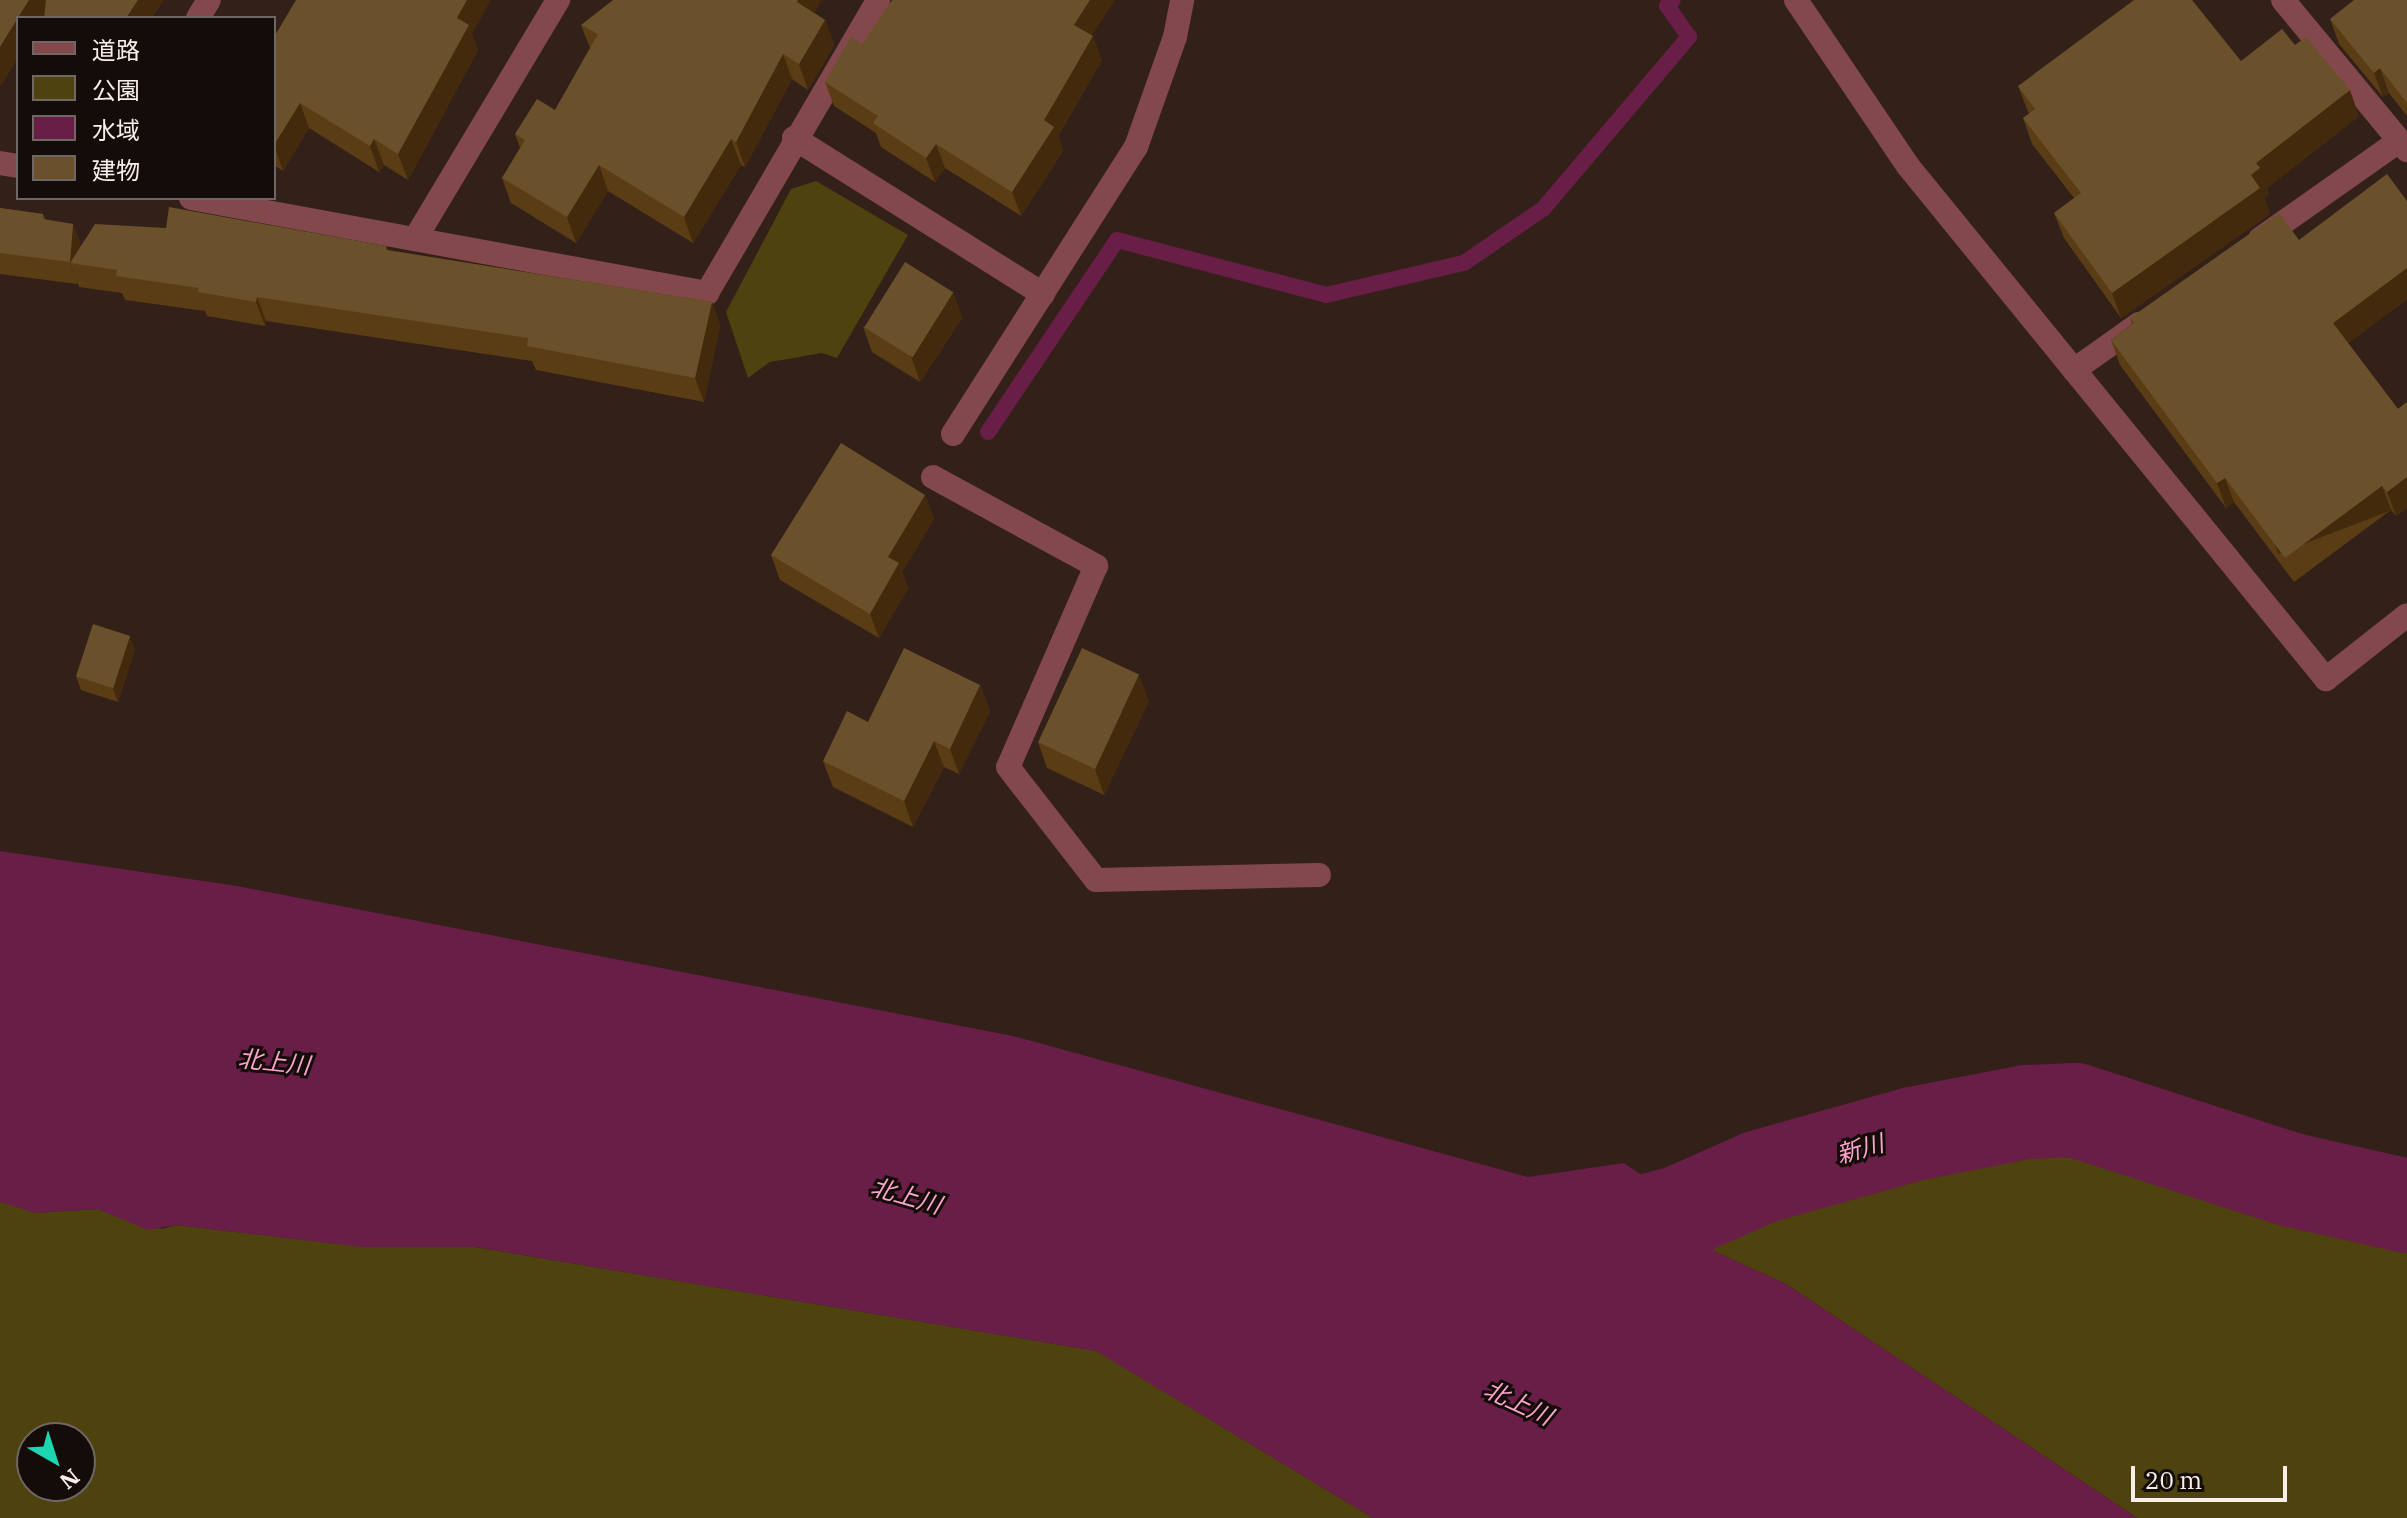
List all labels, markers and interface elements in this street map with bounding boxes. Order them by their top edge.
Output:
legend [16,16,276,200]
text: 道路 [92,34,140,66]
text: 公園 [92,74,140,106]
text: 水域 [92,114,140,146]
text: 建物 [92,154,140,186]
water label: 北上川 [237,1044,311,1080]
water label: 新川 [1833,1129,1887,1169]
water label: 北上川 [867,1172,945,1220]
water label: 北上川 [1479,1375,1557,1431]
north arrow [16,1422,96,1502]
scale bar [2135,1450,2291,1500]
text: N [54,1463,86,1496]
text: 20 m [2145,1464,2202,1496]

